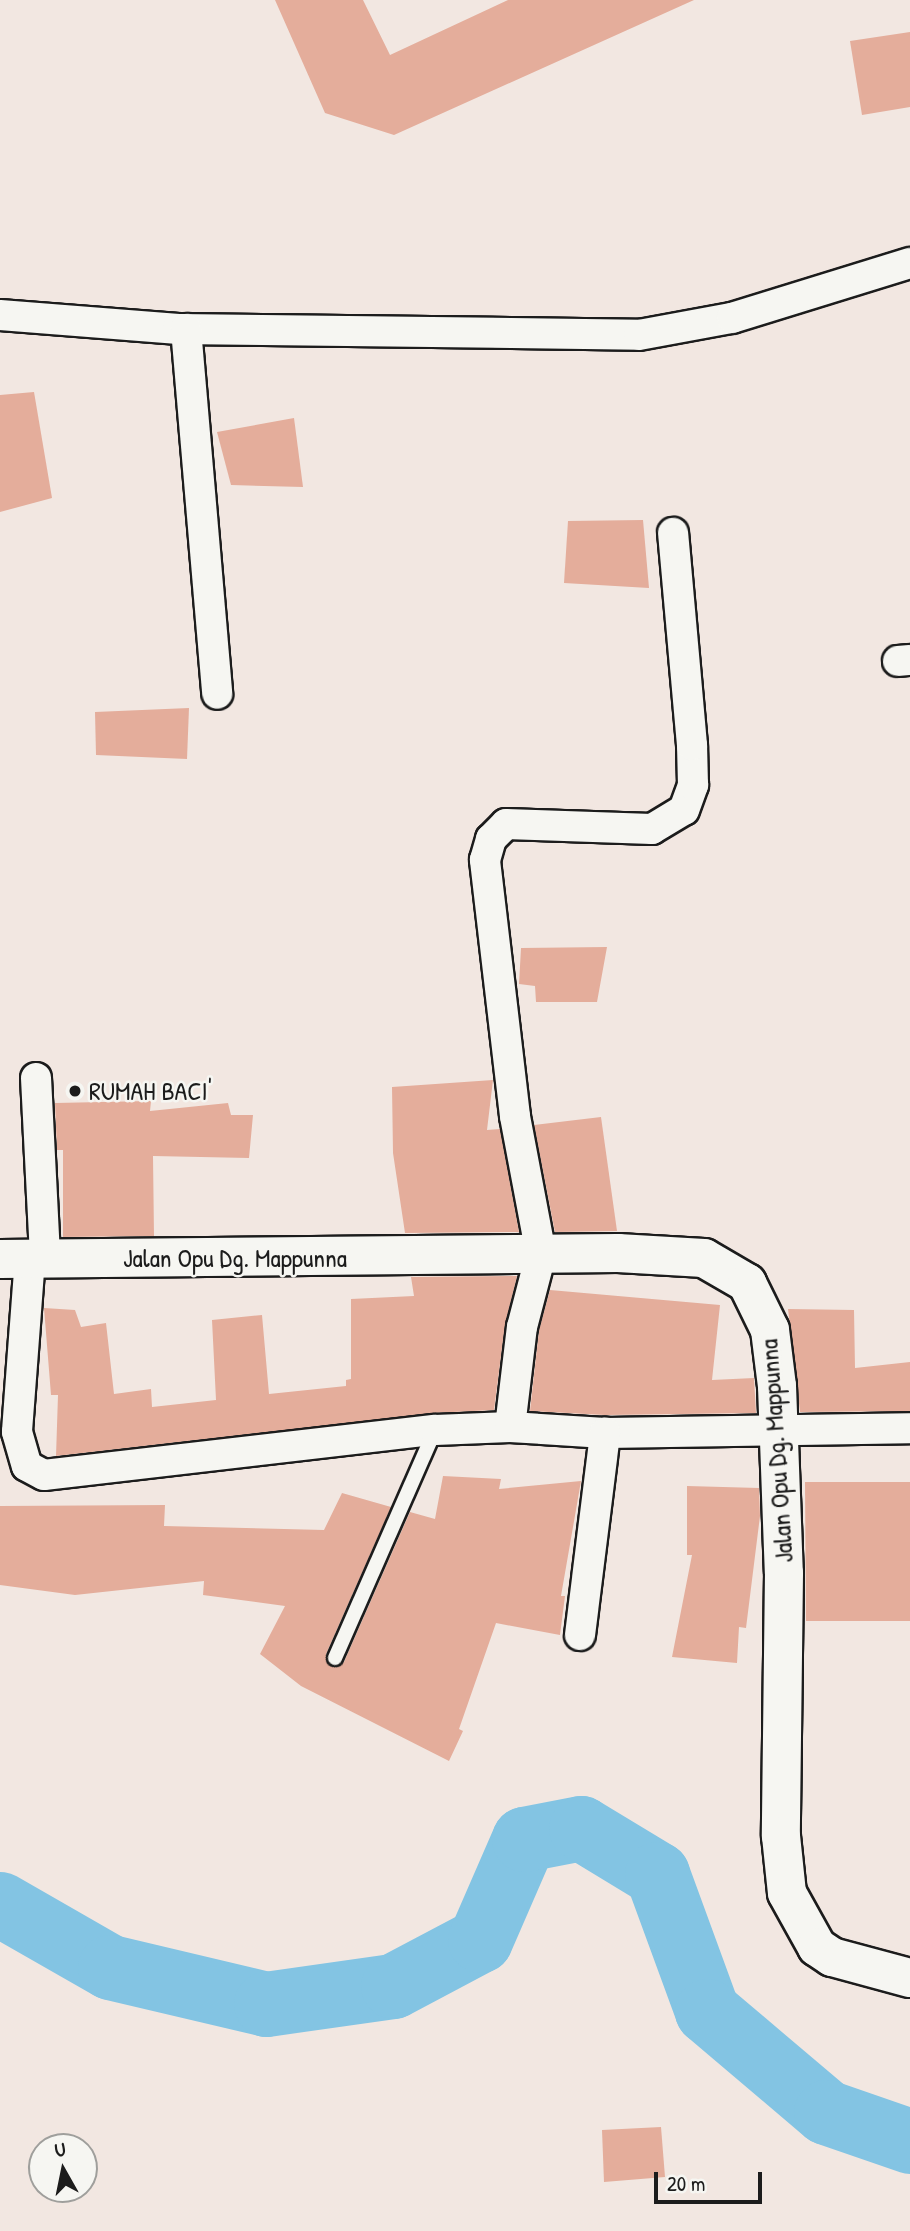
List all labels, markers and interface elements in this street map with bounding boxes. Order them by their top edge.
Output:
place label: RUMAH BACI' [89,1075,212,1107]
marker: RUMAH BACI' [67,1083,83,1099]
street label: Jalan Opu Dg. Mappunna [123,1242,347,1274]
street label: Jalan Opu Dg. Mappunna [753,1338,799,1564]
north arrow [28,2133,98,2203]
text: U [53,2136,67,2163]
scale bar [658,2158,766,2202]
text: 20 m [667,2169,705,2198]

